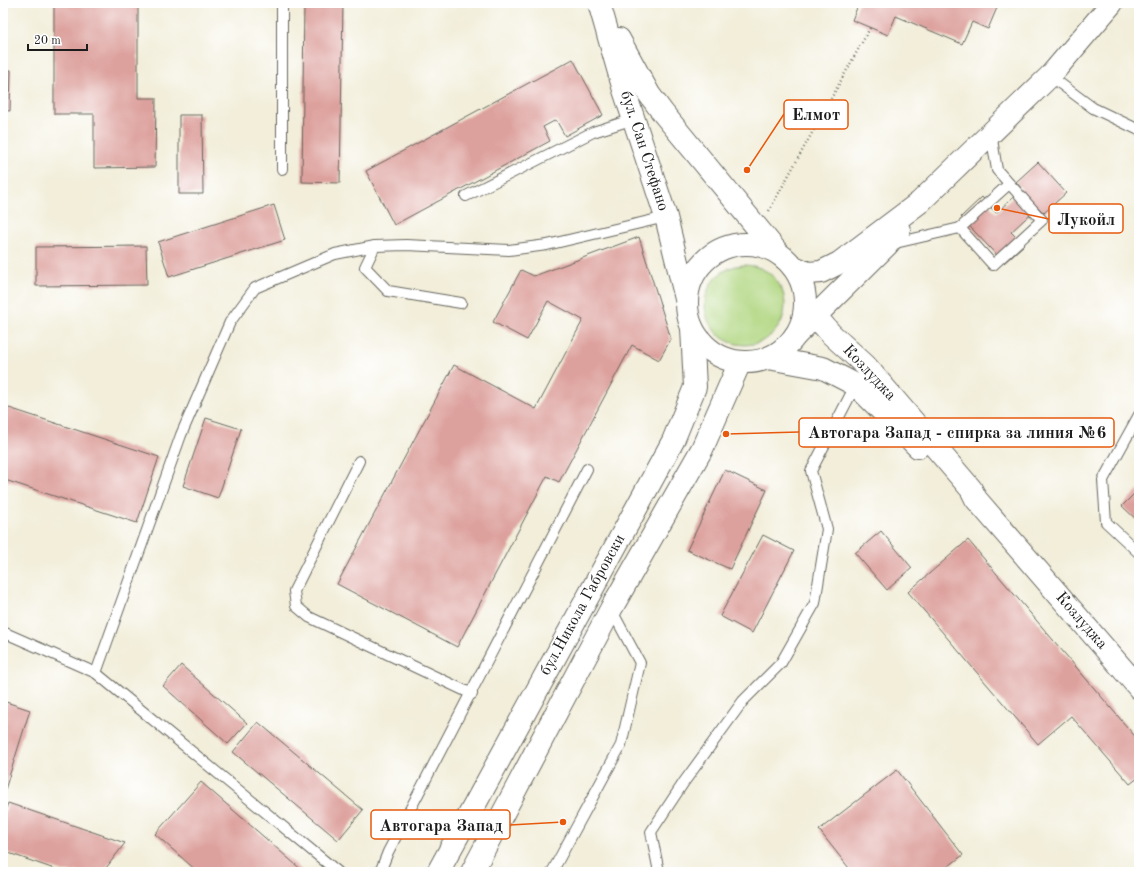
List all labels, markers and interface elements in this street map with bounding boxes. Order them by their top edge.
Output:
scale bar [28,26,87,52]
text: 20 m [34,35,61,47]
street label: бул. Сан Стефано [617,89,671,213]
callout: Елмот [784,100,848,129]
text: Елмот [792,107,840,124]
callout: Лукойл [1049,204,1123,233]
text: Лукойл [1057,212,1115,229]
street label: Козлуджа [839,342,899,404]
callout: Автогара Запад - спирка за линия №6 [799,418,1114,447]
text: Автогара Запад - спирка за линия №6 [808,425,1106,442]
street label: бул.Никола Габровски [538,532,628,678]
street label: Козлуджа [1052,589,1110,653]
callout: Автогара Запад [371,810,510,839]
text: Автогара Запад [379,818,503,835]

